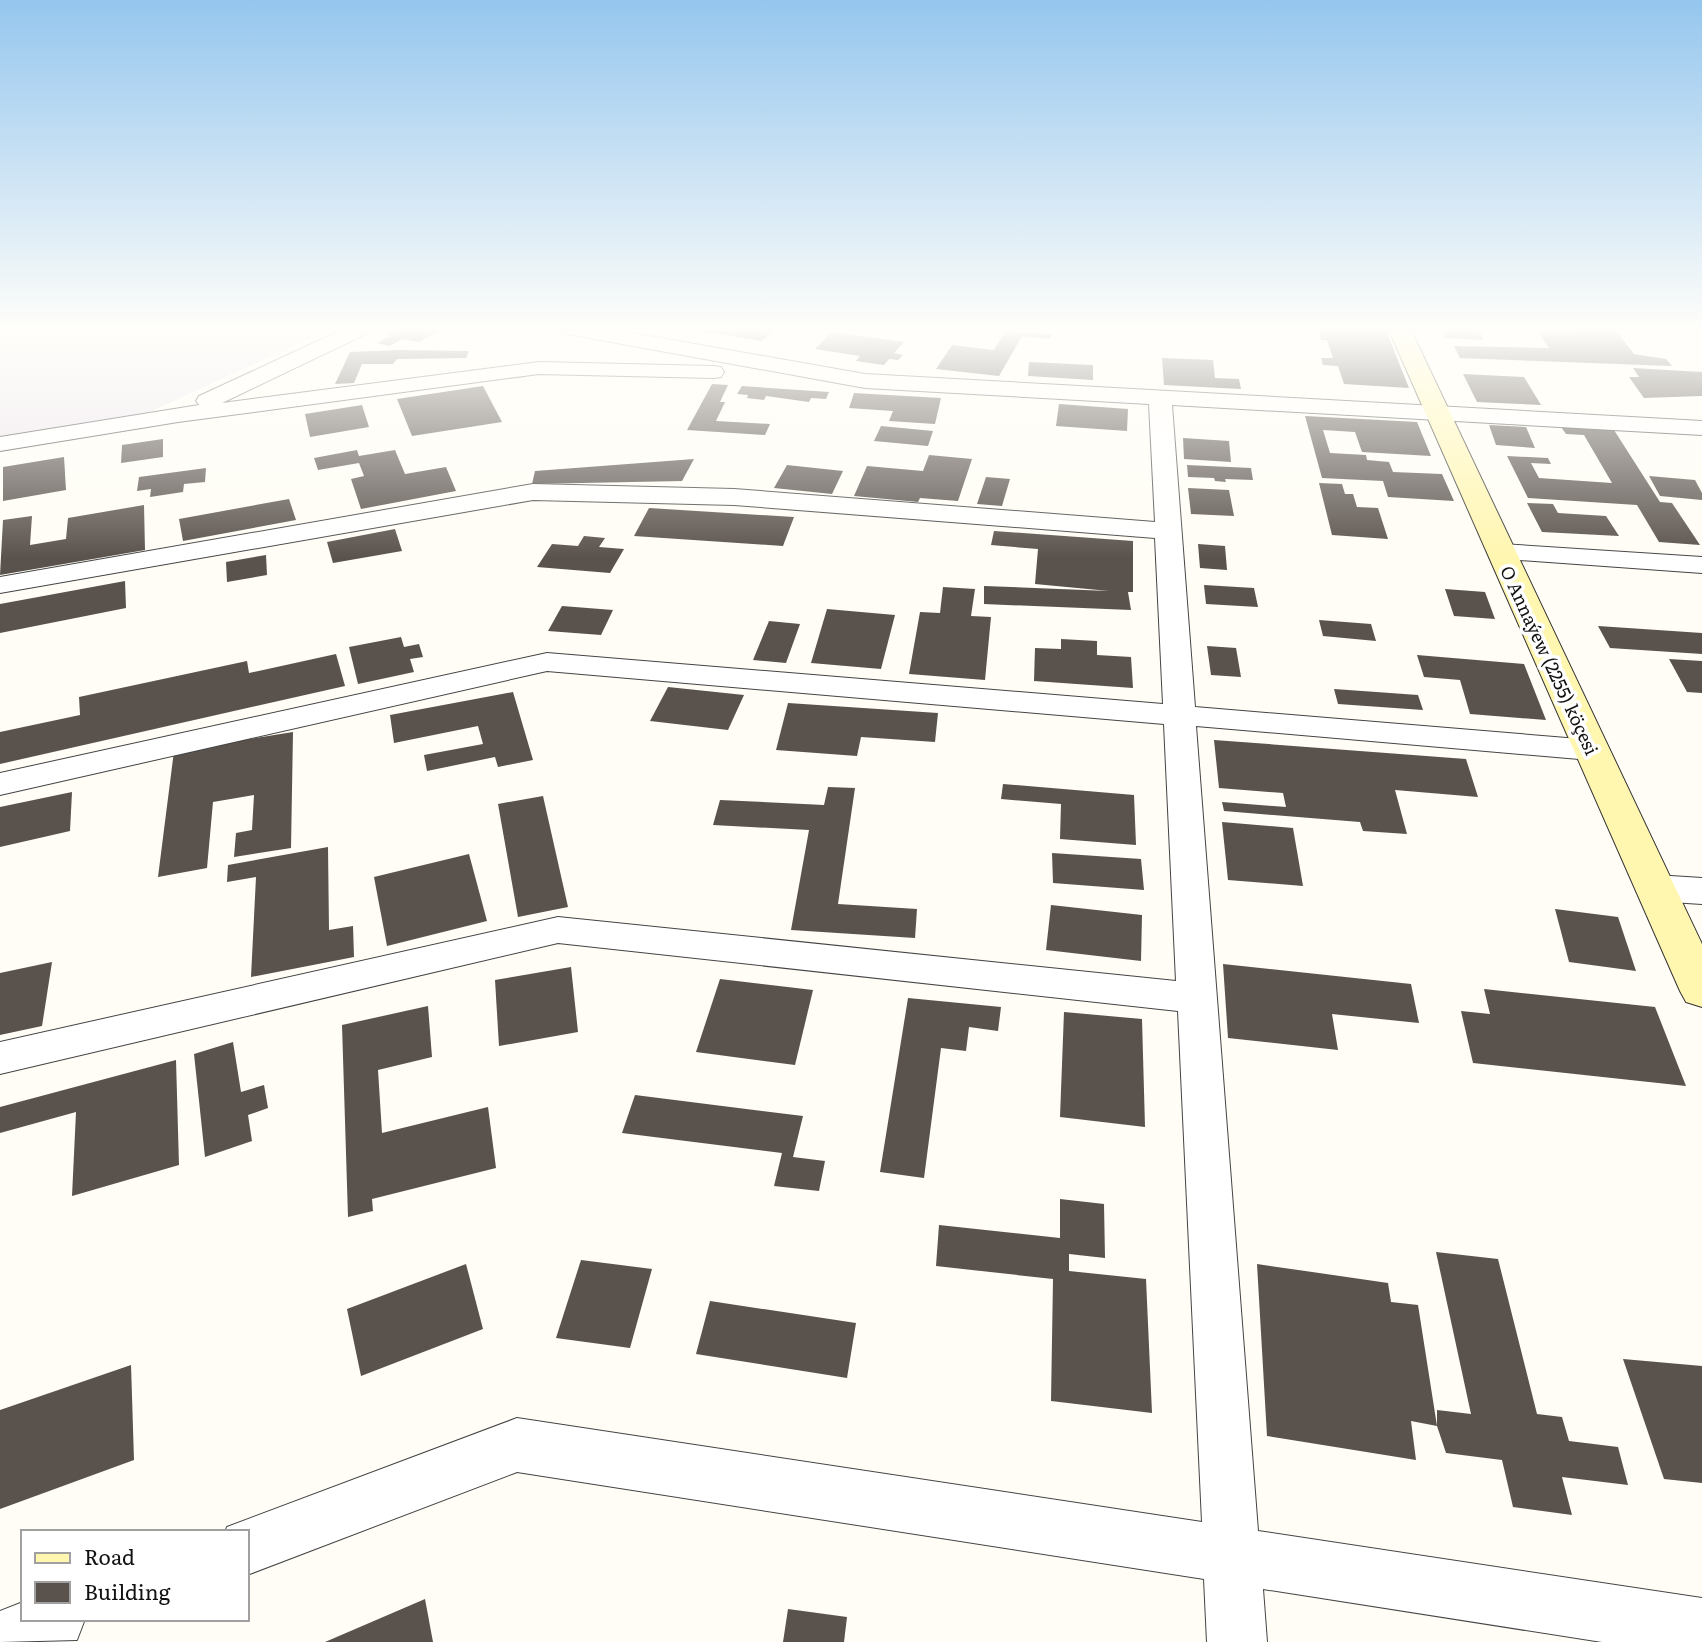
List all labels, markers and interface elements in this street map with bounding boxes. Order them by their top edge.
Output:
street label: O Annaýew (2255) köçesi [1494,561,1606,759]
legend [21,1530,248,1621]
text: Road [84,1540,135,1571]
text: Building [84,1575,171,1606]

